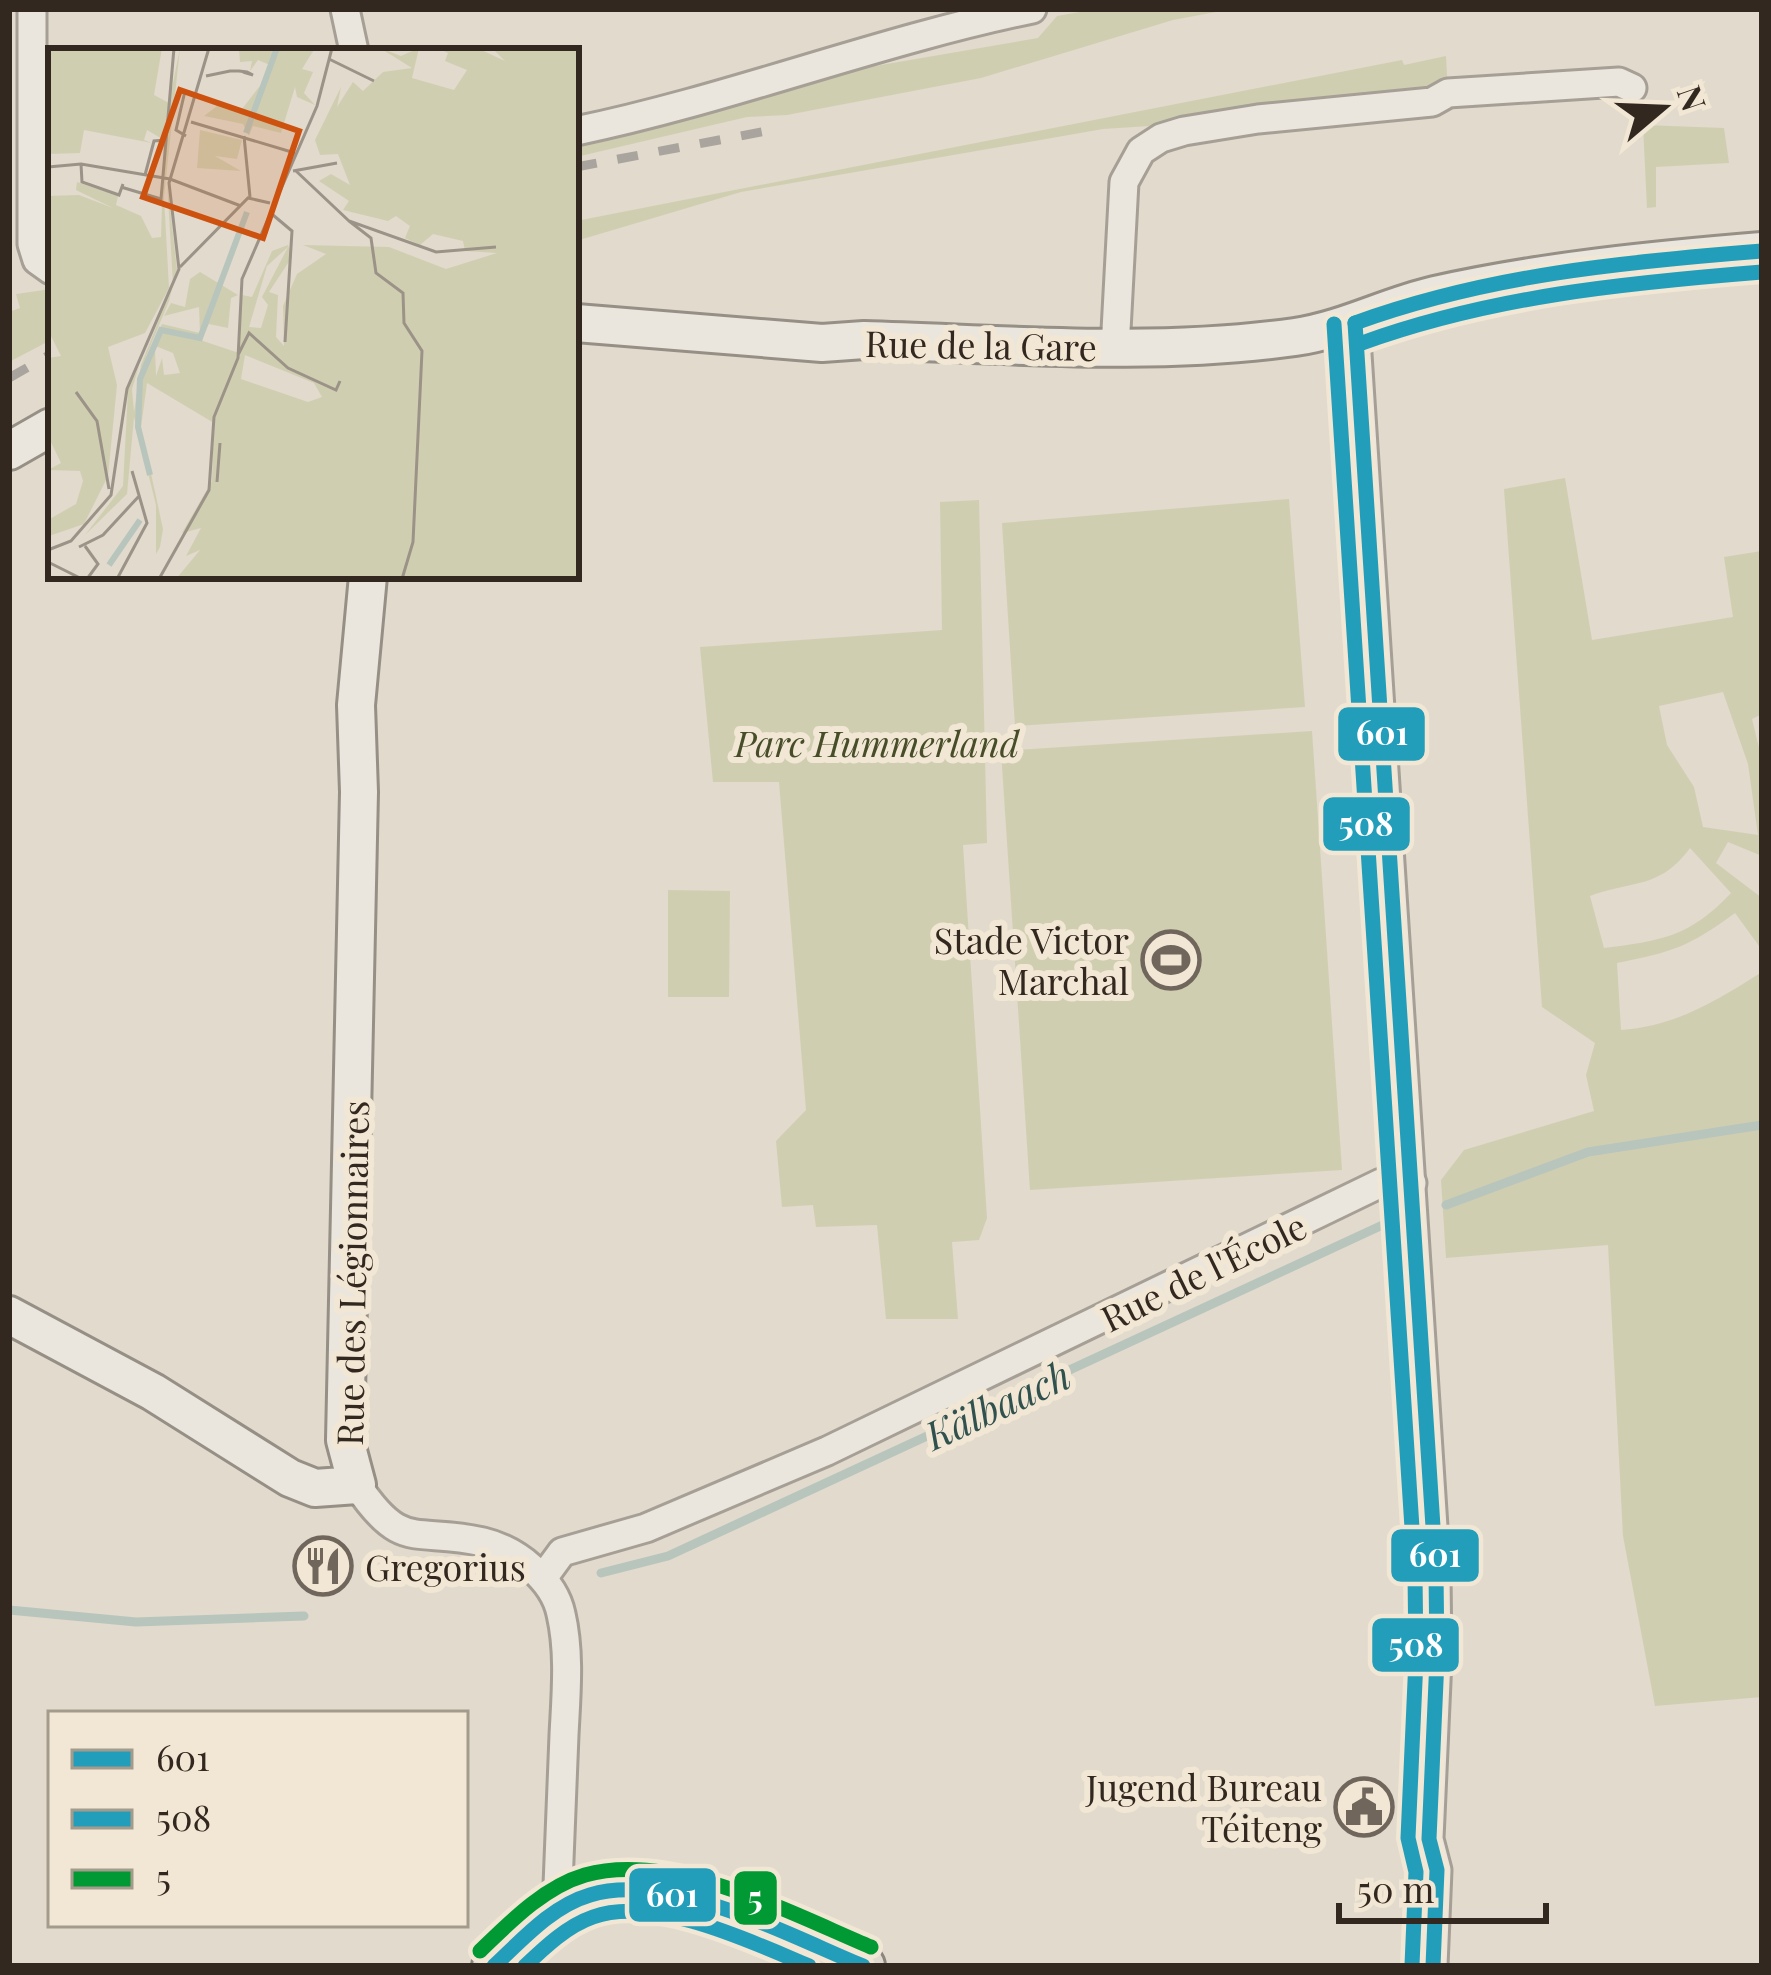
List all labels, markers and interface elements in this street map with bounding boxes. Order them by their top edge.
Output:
inset map [48,48,579,579]
north arrow [1603,48,1723,168]
text: N [1669,79,1718,116]
street label: Rue de la Gare [865,318,1097,370]
line badge: 601 [1336,705,1427,763]
text: 601 [1356,709,1408,753]
park label: Parc Hummerland [733,718,1021,766]
line badge: 508 [1321,795,1412,853]
text: 508 [1339,800,1393,844]
place label: Stade Victor Marchal [934,915,1129,1004]
sports icon: Stade Victor Marchal [1140,929,1202,991]
street label: Rue des Légionnaires [324,1100,378,1446]
street label: Rue de l'École [1092,1201,1314,1341]
water label: Kälbaach [914,1348,1078,1461]
line badge: 601 [1389,1527,1481,1584]
text: 601 [1409,1531,1461,1575]
restaurant icon: Gregorius [292,1535,354,1597]
place label: Gregorius [365,1542,526,1590]
line badge: 508 [1370,1616,1461,1674]
text: 508 [1389,1621,1443,1665]
legend [48,1711,468,1927]
text: 601 [156,1732,210,1780]
place label: Jugend Bureau Téiteng [1085,1762,1322,1851]
public building icon: Jugend Bureau Téiteng [1333,1776,1395,1838]
text: 508 [156,1792,211,1840]
scale bar [1339,1849,1546,1923]
text: 5 [156,1852,171,1900]
text: 50 m [1357,1864,1435,1912]
line badge: 601 [627,1866,718,1924]
line badge: 5 [732,1869,779,1927]
text: 601 [646,1871,698,1915]
text: 5 [747,1874,763,1918]

